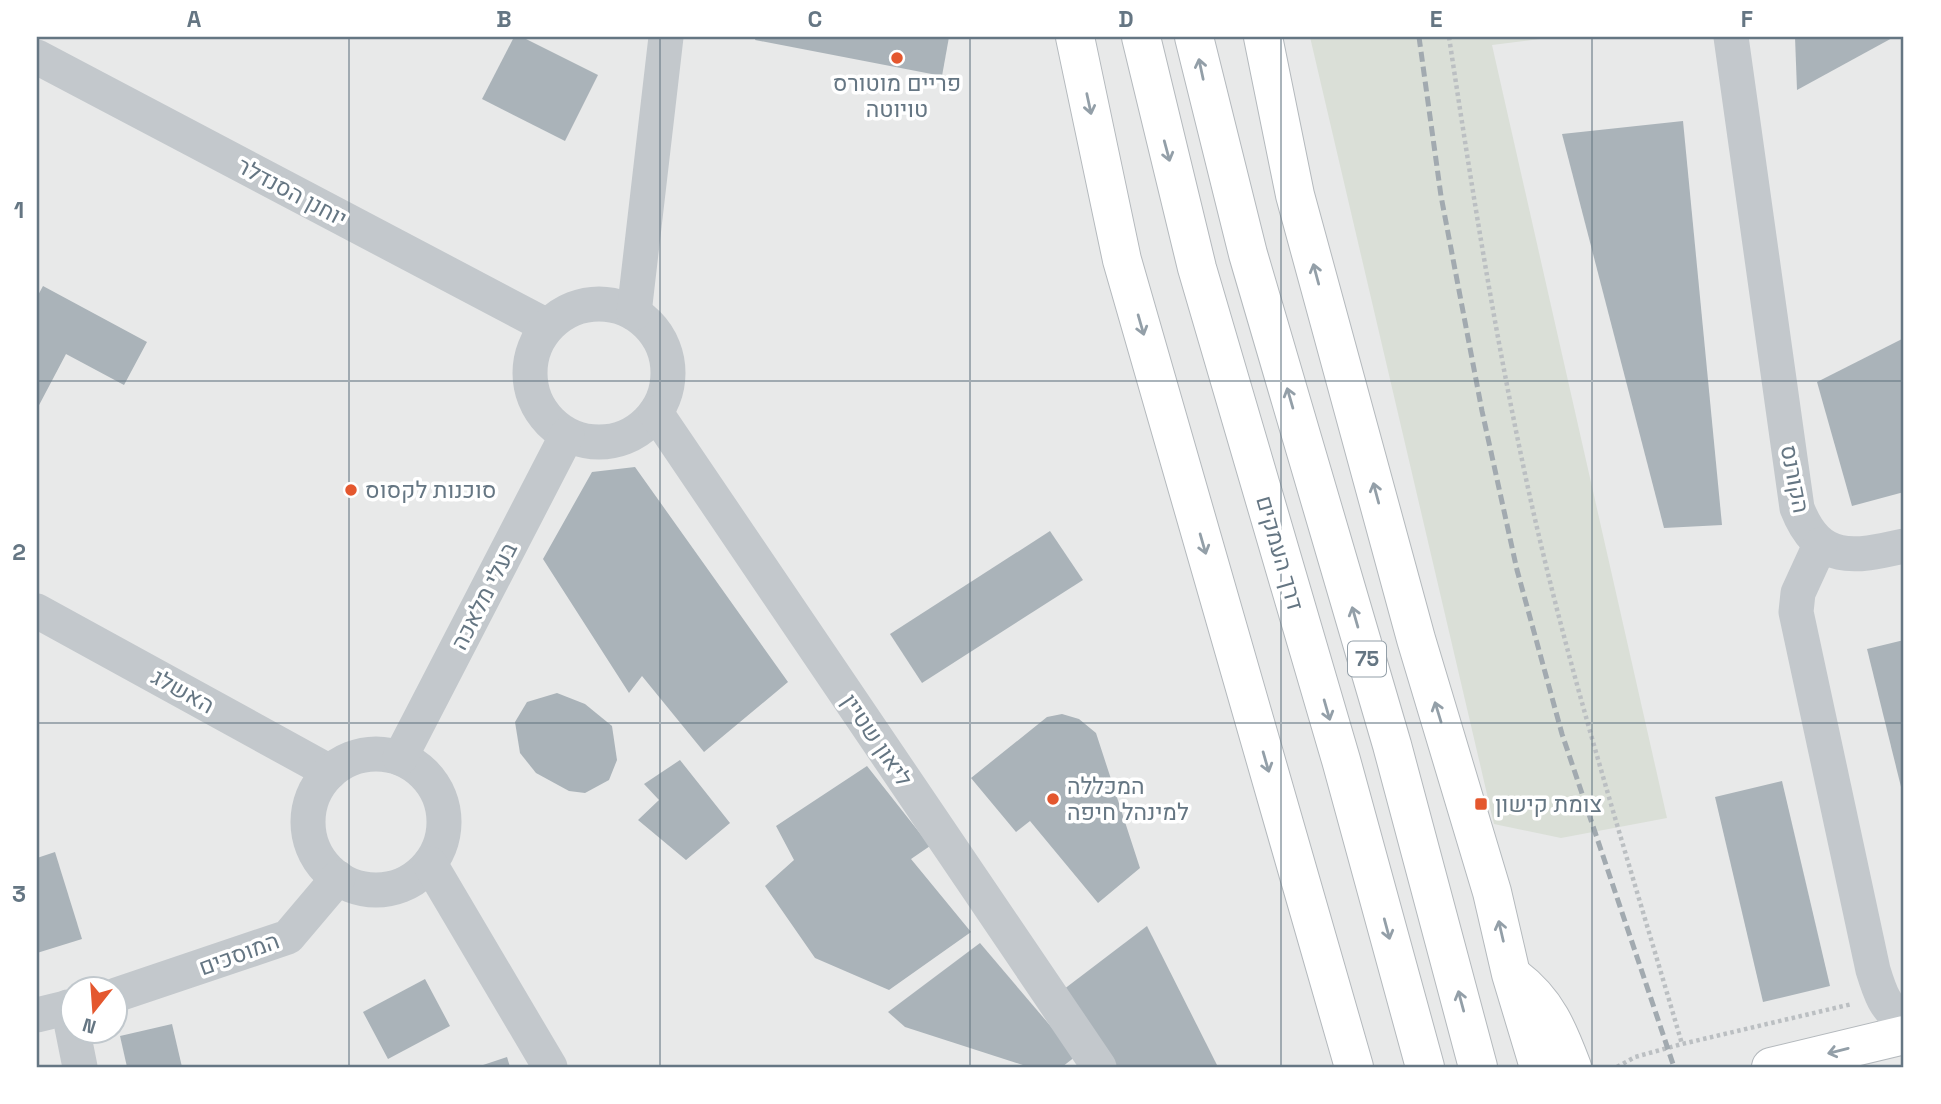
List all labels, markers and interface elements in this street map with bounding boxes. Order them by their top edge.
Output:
text: A [187,4,202,34]
text: B [496,4,512,34]
text: C [808,4,822,34]
text: D [1118,4,1134,34]
text: E [1430,4,1442,34]
text: F [1741,4,1753,34]
marker: פריים מוטורס טויוטה [889,50,905,66]
one-way arrow [1193,58,1207,81]
place label: פריים מוטורס טויוטה [833,68,961,124]
one-way arrow [1083,92,1096,114]
one-way arrow [1161,139,1174,162]
street label: יוחנן הסנדלר [232,151,352,233]
text: 1 [14,195,24,225]
one-way arrow [1309,263,1322,286]
one-way arrow [1135,314,1148,336]
one-way arrow [1283,388,1296,410]
street label: הקורנס [1774,442,1816,516]
place label: סוכנות לקסוס [365,475,496,505]
marker: סוכנות לקסוס [343,482,359,498]
one-way arrow [1369,483,1382,505]
street label: דרך העמקים [1249,492,1311,614]
one-way arrow [1198,532,1211,554]
text: 2 [12,537,26,567]
street label: בעלי מלאכה [444,537,524,655]
one-way arrow [1347,606,1360,628]
road number: 75 [1348,642,1386,676]
street label: האשלג [146,662,220,720]
street label: ליאון שטיין [835,688,919,792]
one-way arrow [1321,699,1334,721]
one-way arrow [1430,702,1443,724]
one-way arrow [1260,751,1273,773]
place label: המכללה למינהל חיפה [1067,771,1189,827]
place label: צומת קישון [1495,789,1602,819]
marker: המכללה למינהל חיפה [1045,791,1061,807]
marker: צומת קישון [1473,796,1489,812]
text: 3 [12,879,26,909]
one-way arrow [1382,918,1395,940]
one-way arrow [1494,920,1507,943]
street label: המוסכים [195,926,283,982]
north arrow [60,974,130,1044]
one-way arrow [1454,990,1467,1013]
text: N [79,1012,99,1040]
one-way arrow [1827,1045,1850,1058]

